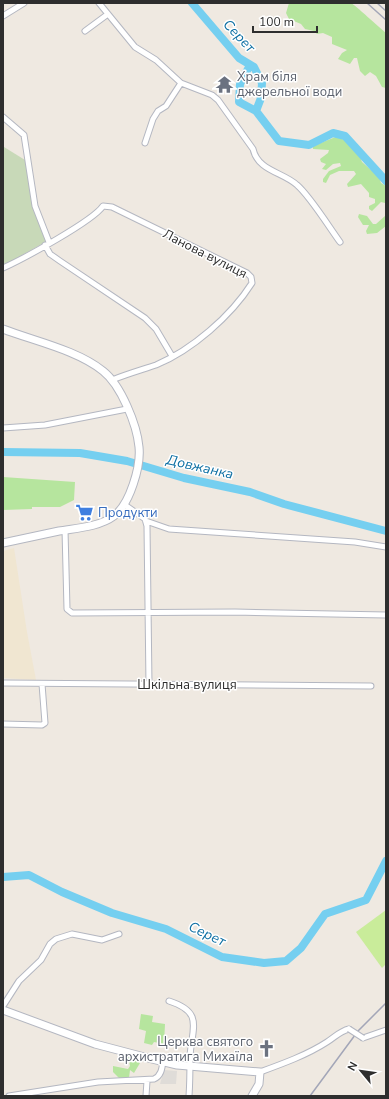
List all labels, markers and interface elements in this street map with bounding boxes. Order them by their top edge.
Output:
scale bar [253,8,317,34]
text: 100 m [259,14,294,30]
water label: Серет [219,15,260,57]
place label: Храм біля джерельної води [237,68,342,101]
temple icon: Храм біля джерельної води [214,74,234,94]
street label: Ланова вулиця [160,225,250,283]
water label: Довжанка [164,450,235,484]
supermarket icon: Продукти [75,503,95,523]
place label: Продукти [98,504,158,522]
street label: Шкільна вулиця [137,676,237,694]
water label: Серет [185,917,229,951]
place label: Церква святого архистратига Михаїла [118,1033,253,1066]
church icon: Церква святого архистратига Михаїла [256,1039,276,1059]
north arrow [341,1051,381,1091]
text: N [344,1059,361,1074]

